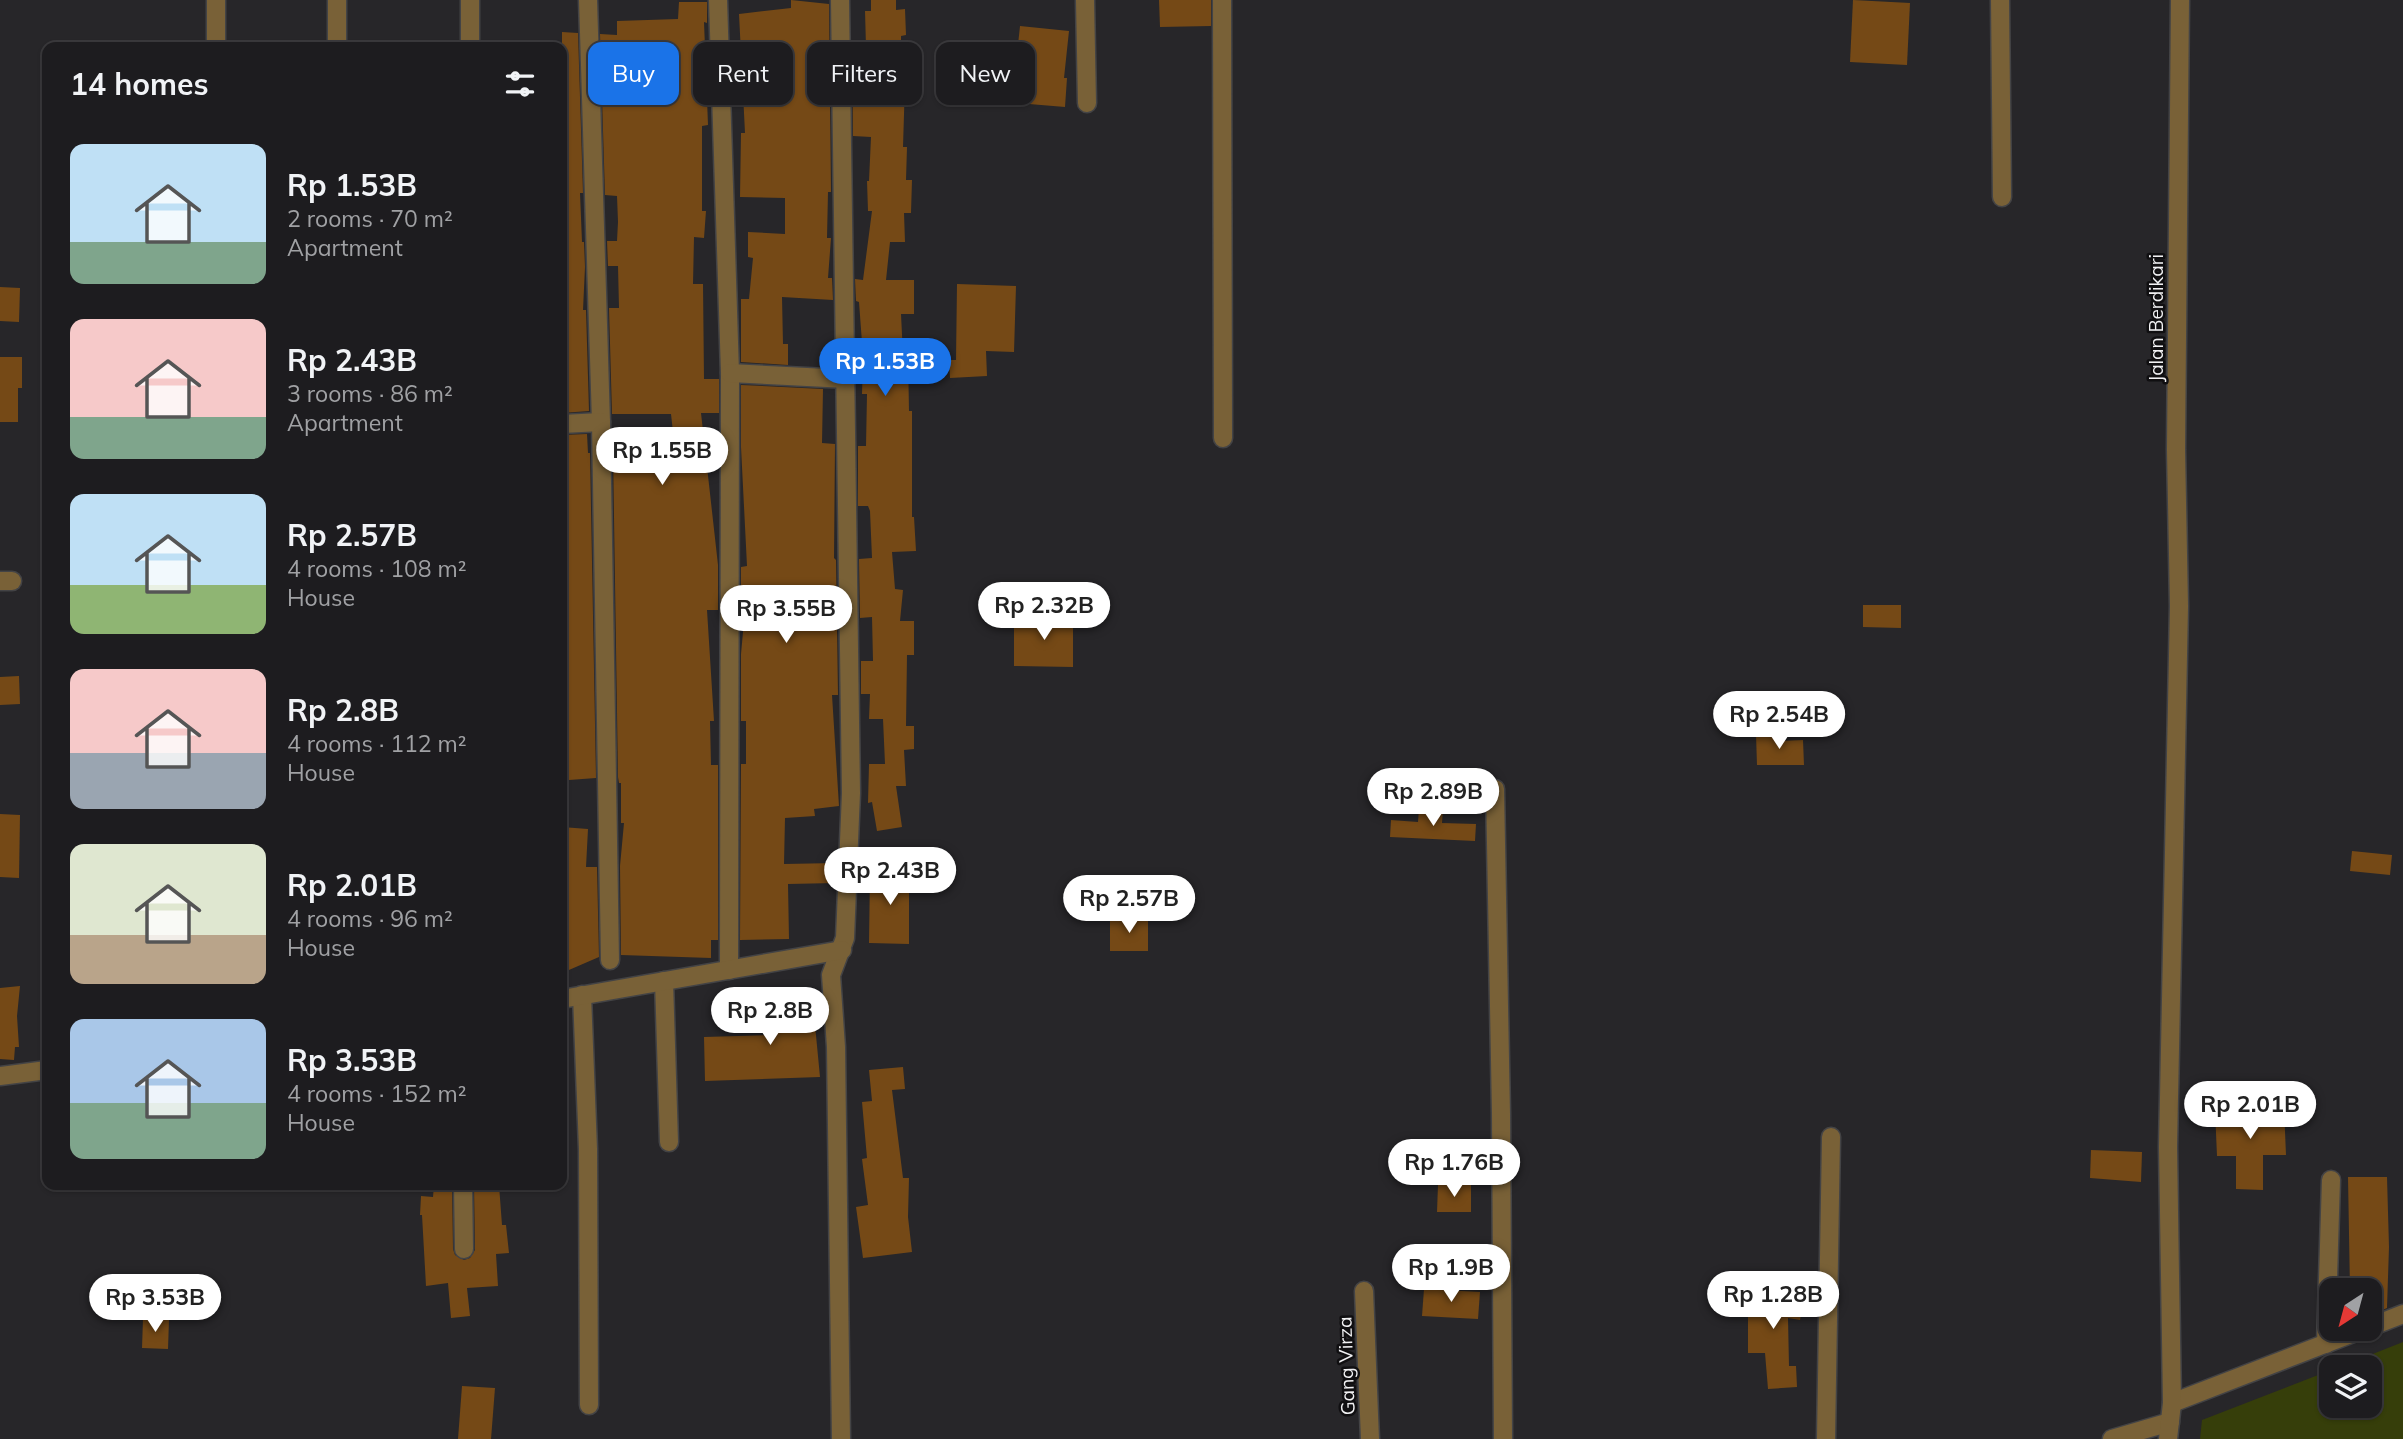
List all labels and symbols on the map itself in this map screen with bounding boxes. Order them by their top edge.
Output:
street label: Jalan Berdikari [2144,254,2168,382]
pin: Rp 1.53B [813,338,957,398]
pin: Rp 1.55B [590,428,734,487]
pin: Rp 2.32B [972,582,1116,642]
pin: Rp 3.55B [714,586,858,645]
pin: Rp 2.54B [1707,692,1851,751]
pin: Rp 2.89B [1361,768,1505,828]
pin: Rp 2.43B [818,848,962,907]
pin: Rp 2.57B [1057,876,1201,935]
pin: Rp 2.8B [705,988,835,1047]
pin: Rp 2.01B [2178,1082,2322,1141]
pin: Rp 1.76B [1382,1140,1526,1199]
pin: Rp 1.9B [1386,1244,1516,1304]
pin: Rp 1.28B [1701,1272,1845,1331]
pin: Rp 3.53B [83,1274,227,1334]
north arrow [2319,1278,2382,1340]
street label: Gang Virza [1332,1316,1360,1416]

